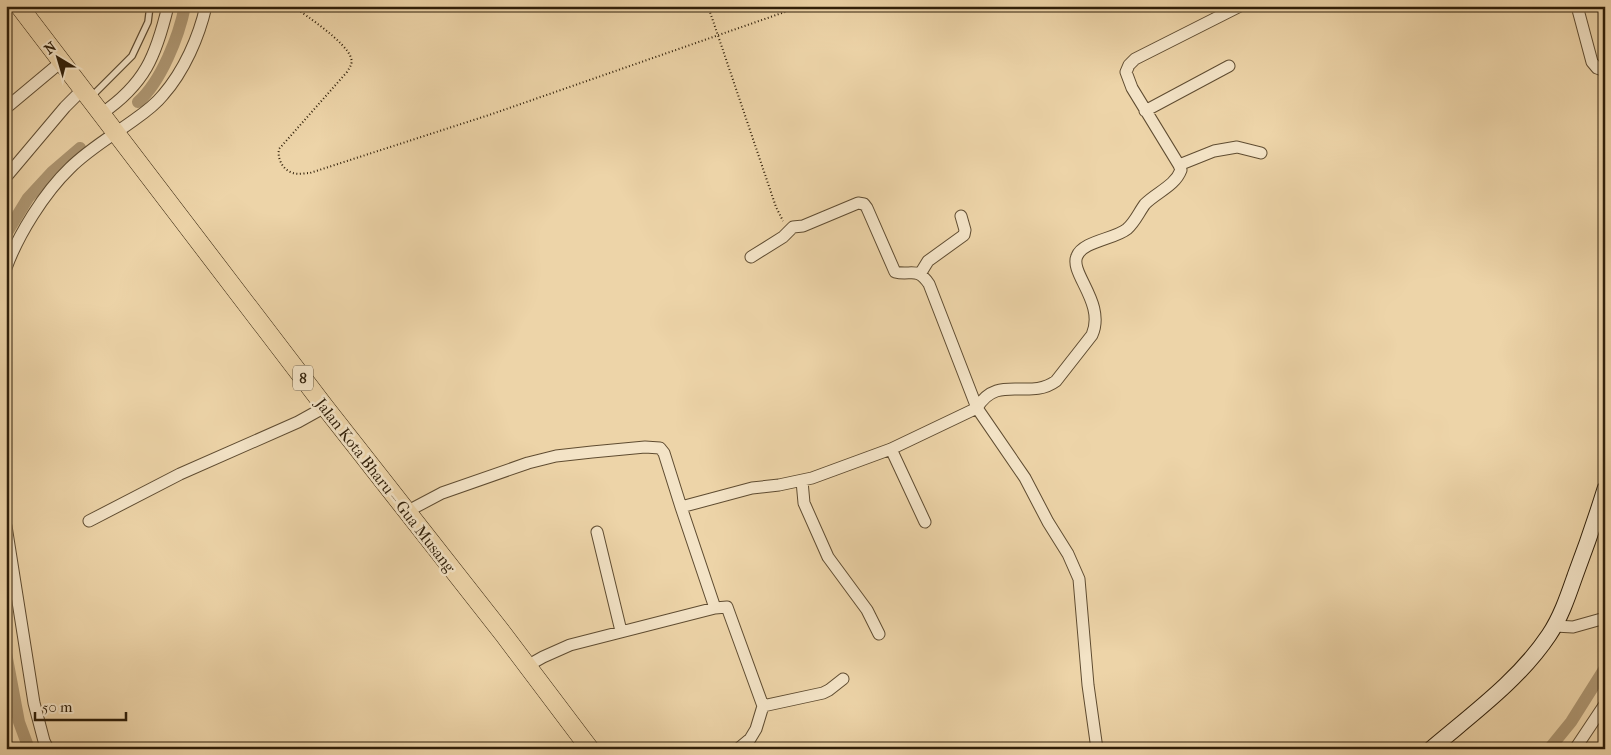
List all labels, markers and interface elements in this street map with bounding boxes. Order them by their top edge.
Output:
north arrow [32,32,82,82]
text: N [41,38,60,58]
road number: 8 [293,366,313,390]
street label: Jalan Kota Bharu – Gua Musang [310,393,460,577]
scale bar [35,690,126,722]
text: 50 m [42,698,73,716]

